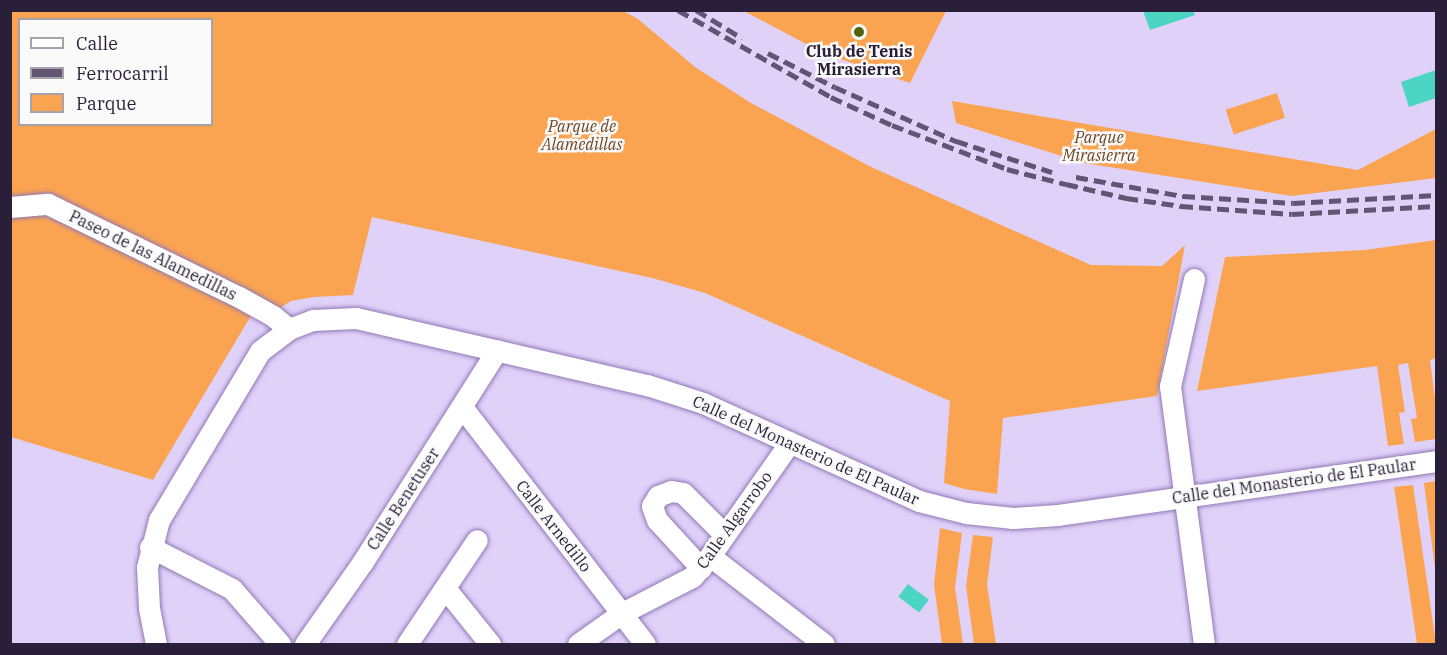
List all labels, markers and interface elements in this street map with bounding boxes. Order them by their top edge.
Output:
legend [18,18,213,126]
marker: Club de Tenis Mirasierra [852,25,866,39]
text: Calle [76,32,118,55]
place label: Club de Tenis Mirasierra [806,41,912,79]
text: Ferrocarril [76,62,169,85]
text: Parque [76,92,136,115]
park label: Parque de Alamedillas [542,116,622,154]
park label: Parque Mirasierra [1062,127,1136,165]
street label: Paseo de las Alamedillas [66,206,240,304]
street label: Calle del Monasterio de El Paular [690,391,922,509]
street label: Calle Benetuser [363,444,443,554]
street label: Calle del Monasterio de El Paular [1171,454,1417,508]
street label: Calle Algarrobo [692,468,776,572]
street label: Calle Arnedillo [512,476,596,576]

